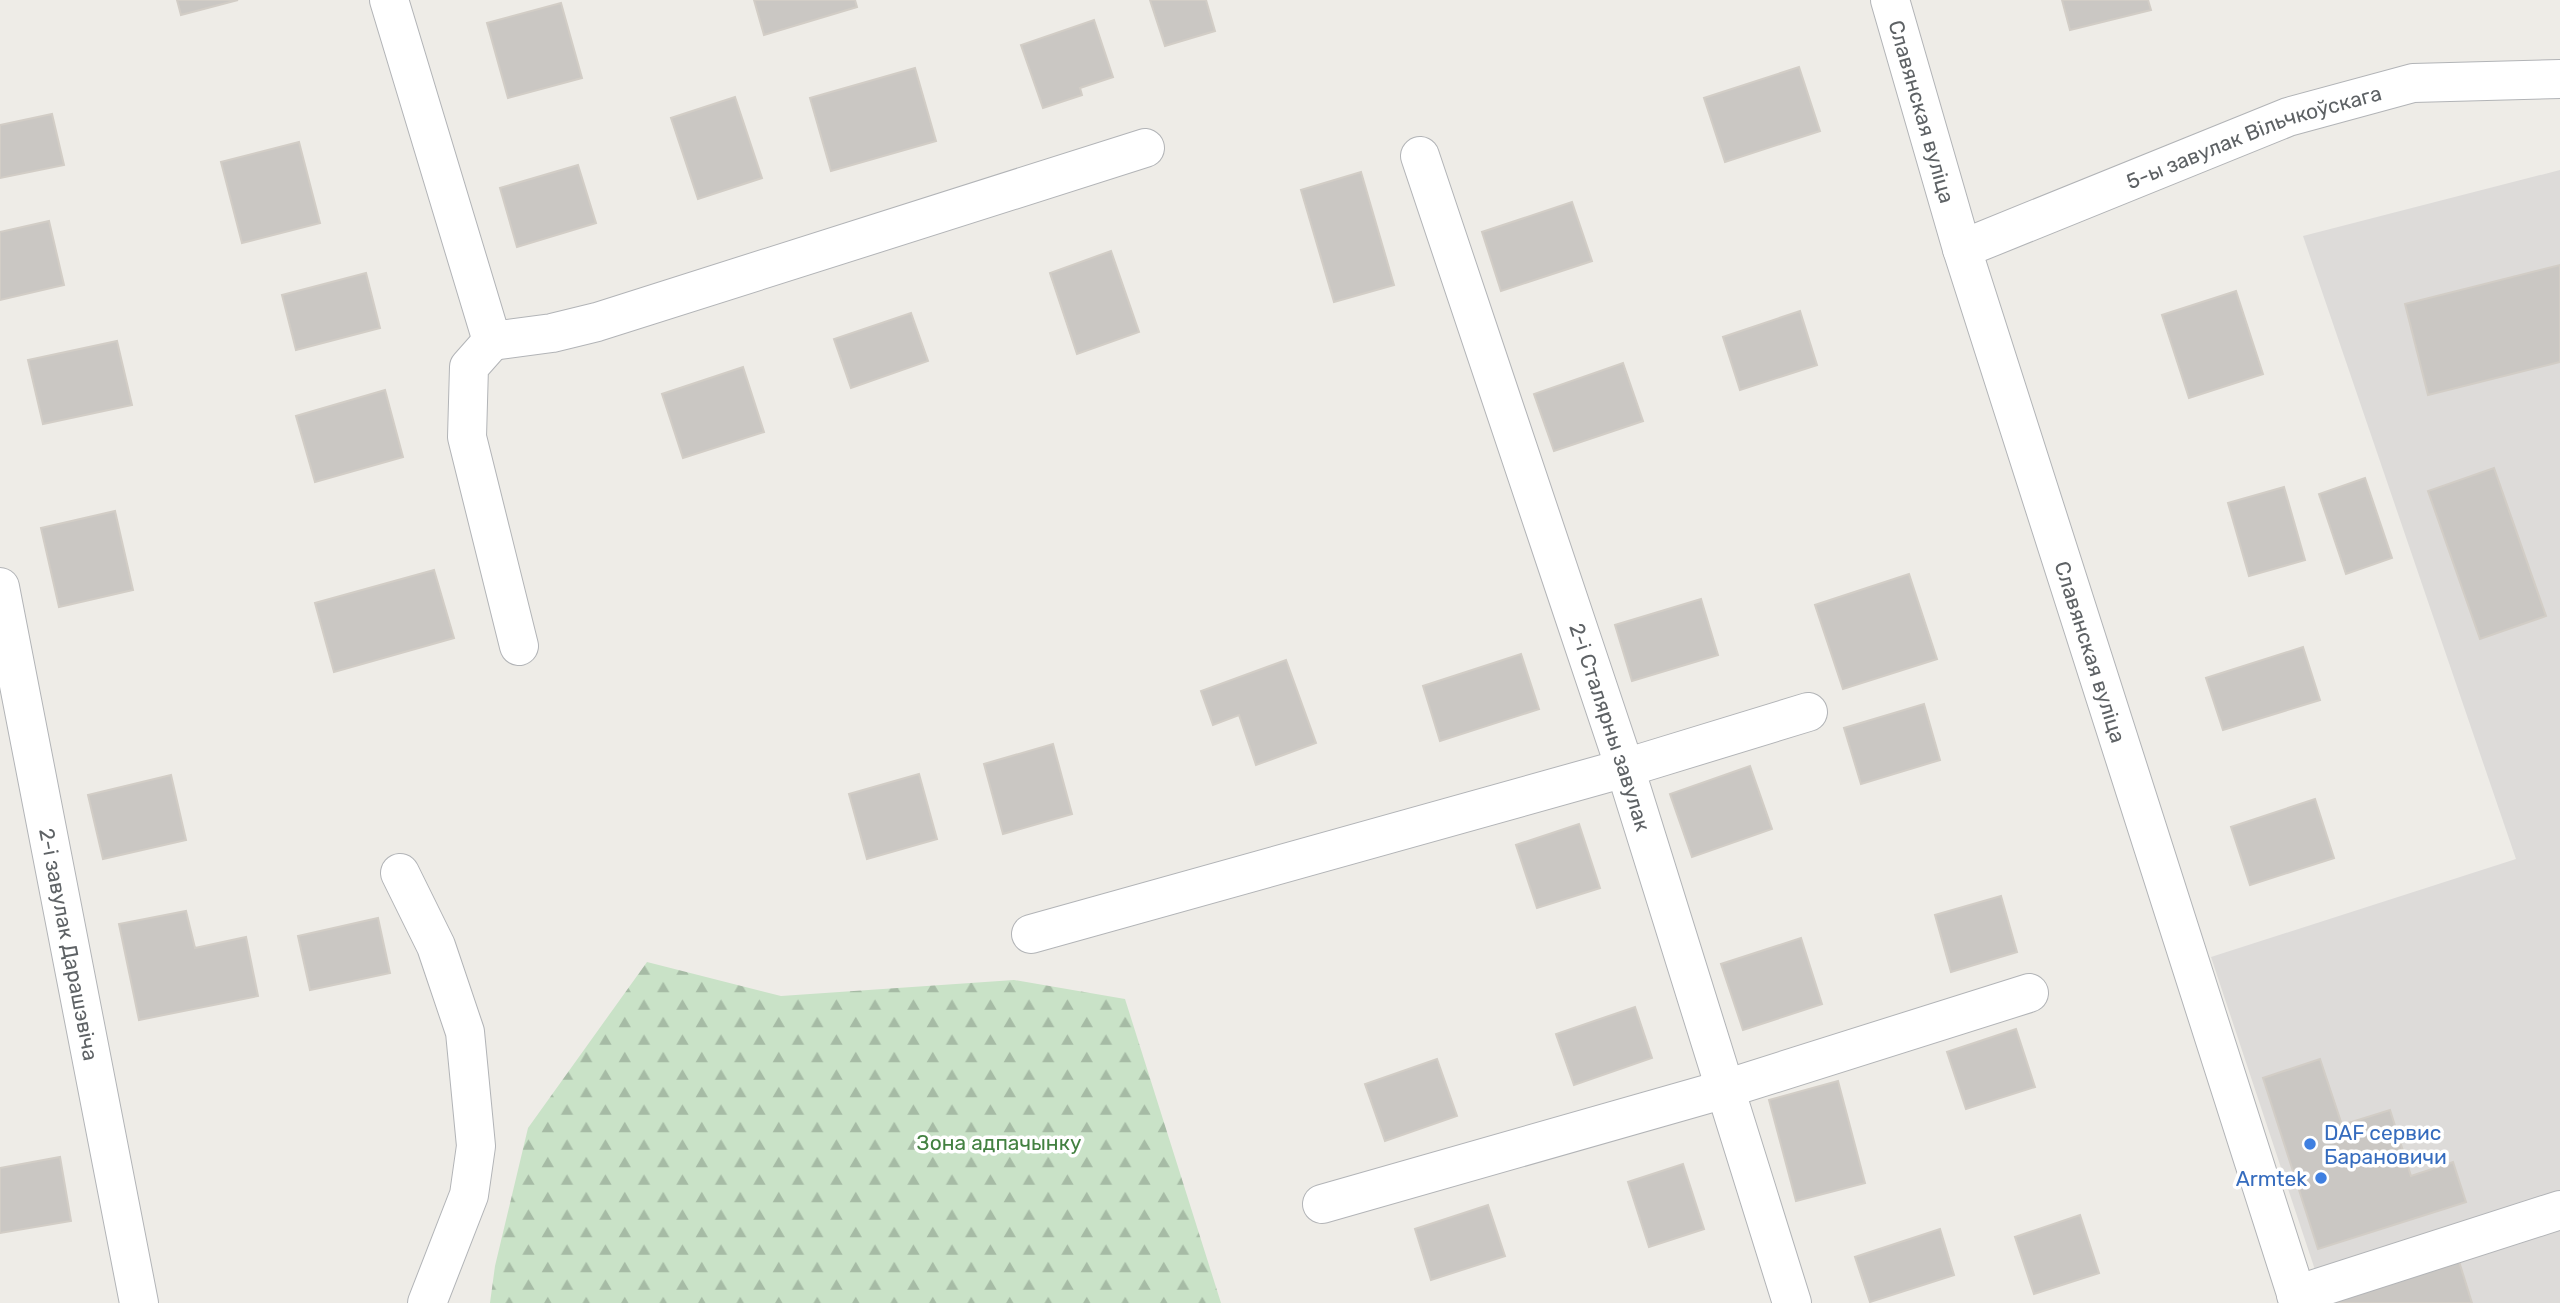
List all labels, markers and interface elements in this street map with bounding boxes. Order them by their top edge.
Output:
street label: Славянская вуліца [1884,17,1961,206]
street label: 5-ы завулак Вільчкоўскага [2122,80,2384,194]
street label: Славянская вуліца [2050,558,2132,746]
street label: 2-і Сталярны завулак [1565,620,1656,834]
street label: 2-і завулак Дарашэвіча [35,826,104,1063]
place label: DAF сервис Барановичи [2324,1120,2447,1169]
park label: Зона адпачынку [917,1130,1081,1155]
marker: DAF сервис Барановичи [2302,1136,2318,1152]
place label: Armtek [2236,1166,2307,1191]
marker: Armtek [2313,1170,2329,1186]

